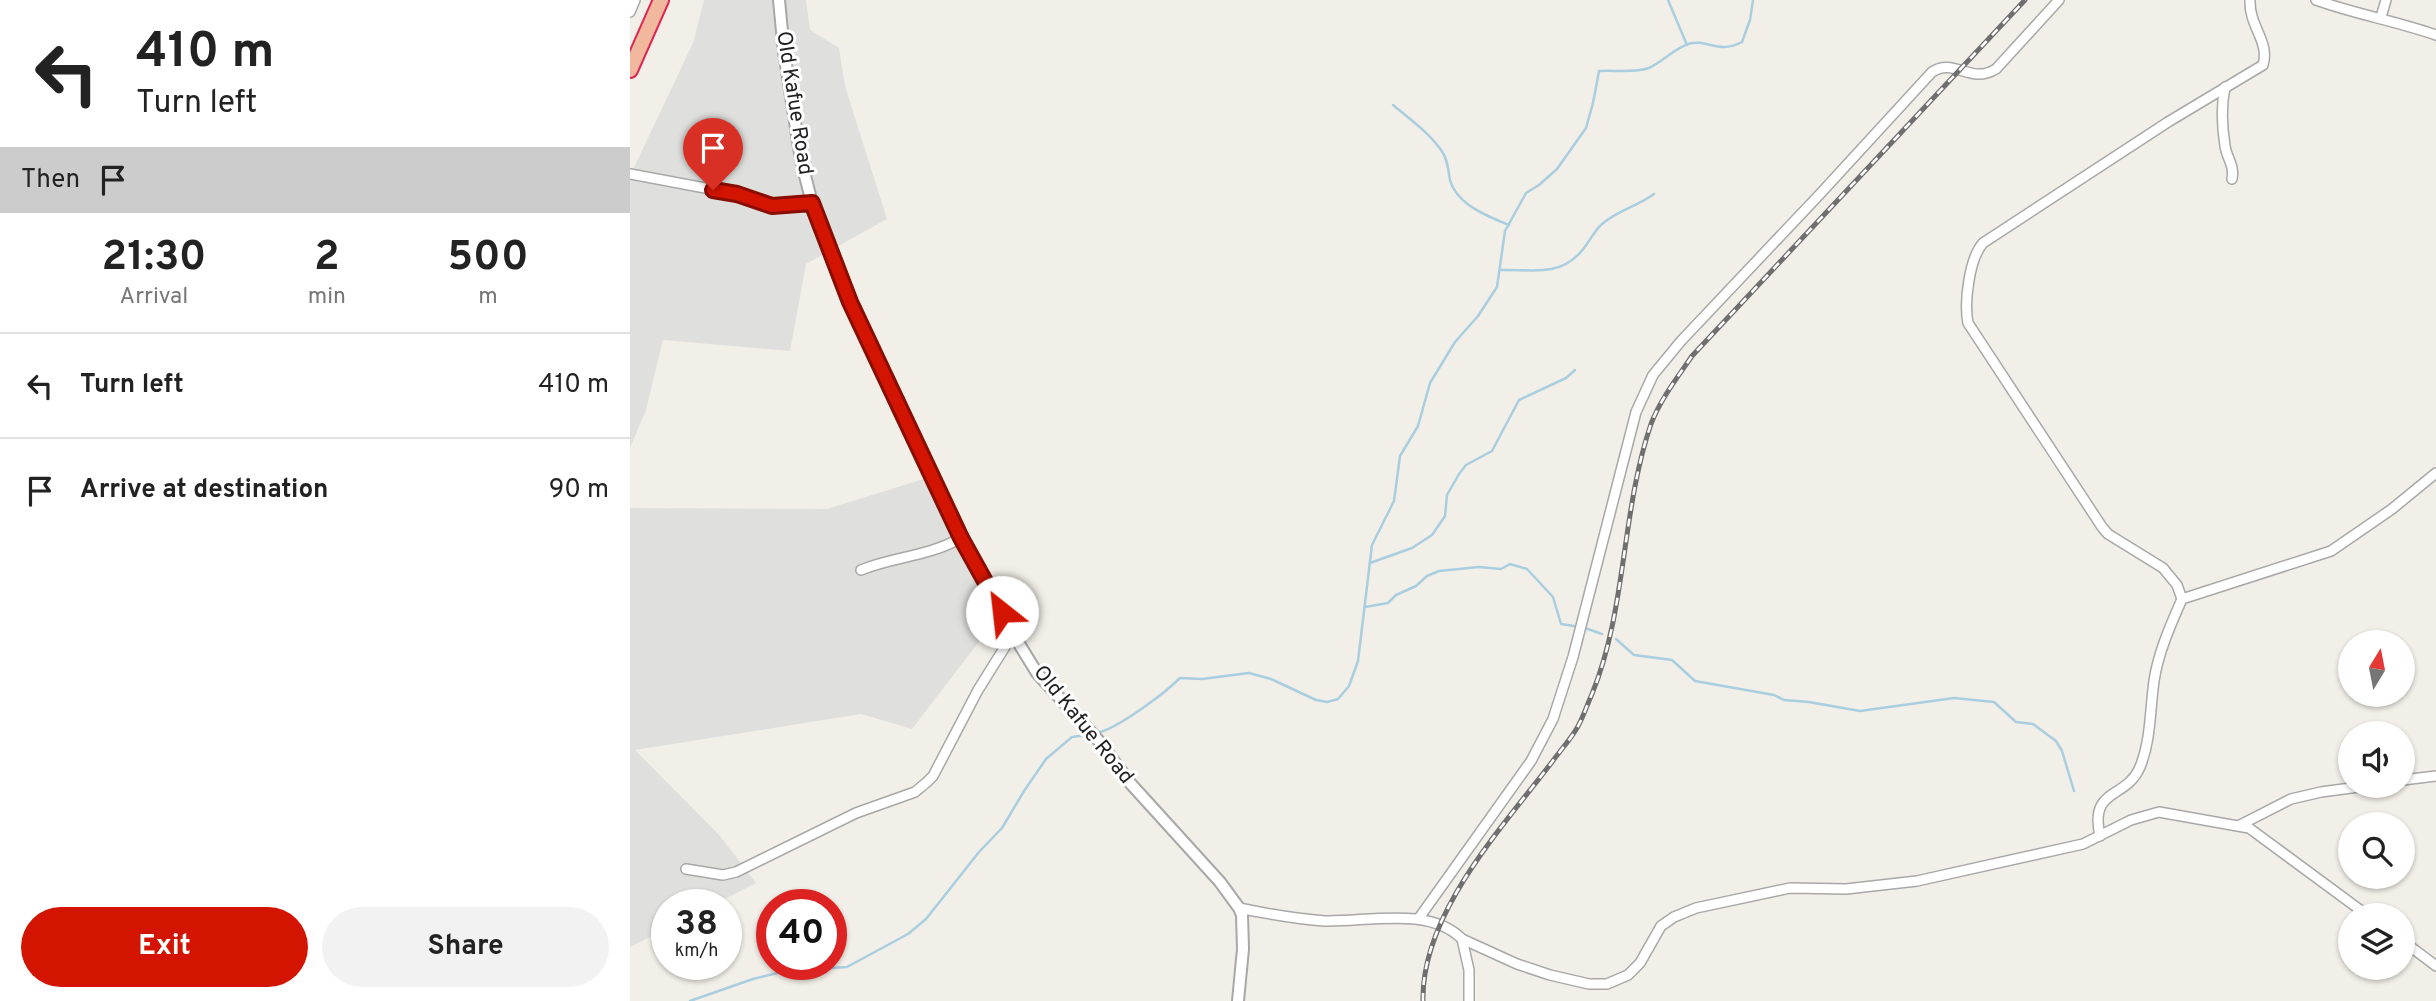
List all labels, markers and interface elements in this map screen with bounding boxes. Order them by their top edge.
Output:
text: 410 m [136,23,274,85]
icon: left [21,28,112,119]
street label: Old Kafue Road [769,29,819,177]
text: Turn left [136,84,257,124]
pin [683,118,743,190]
icon: arrive [694,129,732,167]
icon: arrive [94,161,132,199]
text: Then [21,164,80,197]
text: 21:30 [101,232,206,285]
text: 2 [314,232,340,285]
text: 500 [448,232,529,285]
text: Arrival [120,283,188,312]
text: min [308,283,346,312]
text: m [478,283,498,312]
icon: left [21,367,59,405]
text: Turn left [80,369,184,402]
text: 410 m [538,369,609,402]
icon: arrive [21,472,59,510]
text: Arrive at destination [80,474,328,507]
text: 90 m [549,474,609,507]
position arrow [965,575,1039,649]
north arrow [2338,630,2415,707]
map controls [2338,630,2415,980]
street label: Old Kafue Road [1027,660,1139,790]
button: sound [2338,721,2415,798]
button: search [2338,812,2415,889]
speed limit sign: 40 [756,889,847,980]
text: 38 [675,903,718,947]
button: layers [2338,903,2415,980]
button: Exit [21,907,308,987]
button: Share [322,907,609,987]
text: km/h [675,940,718,963]

